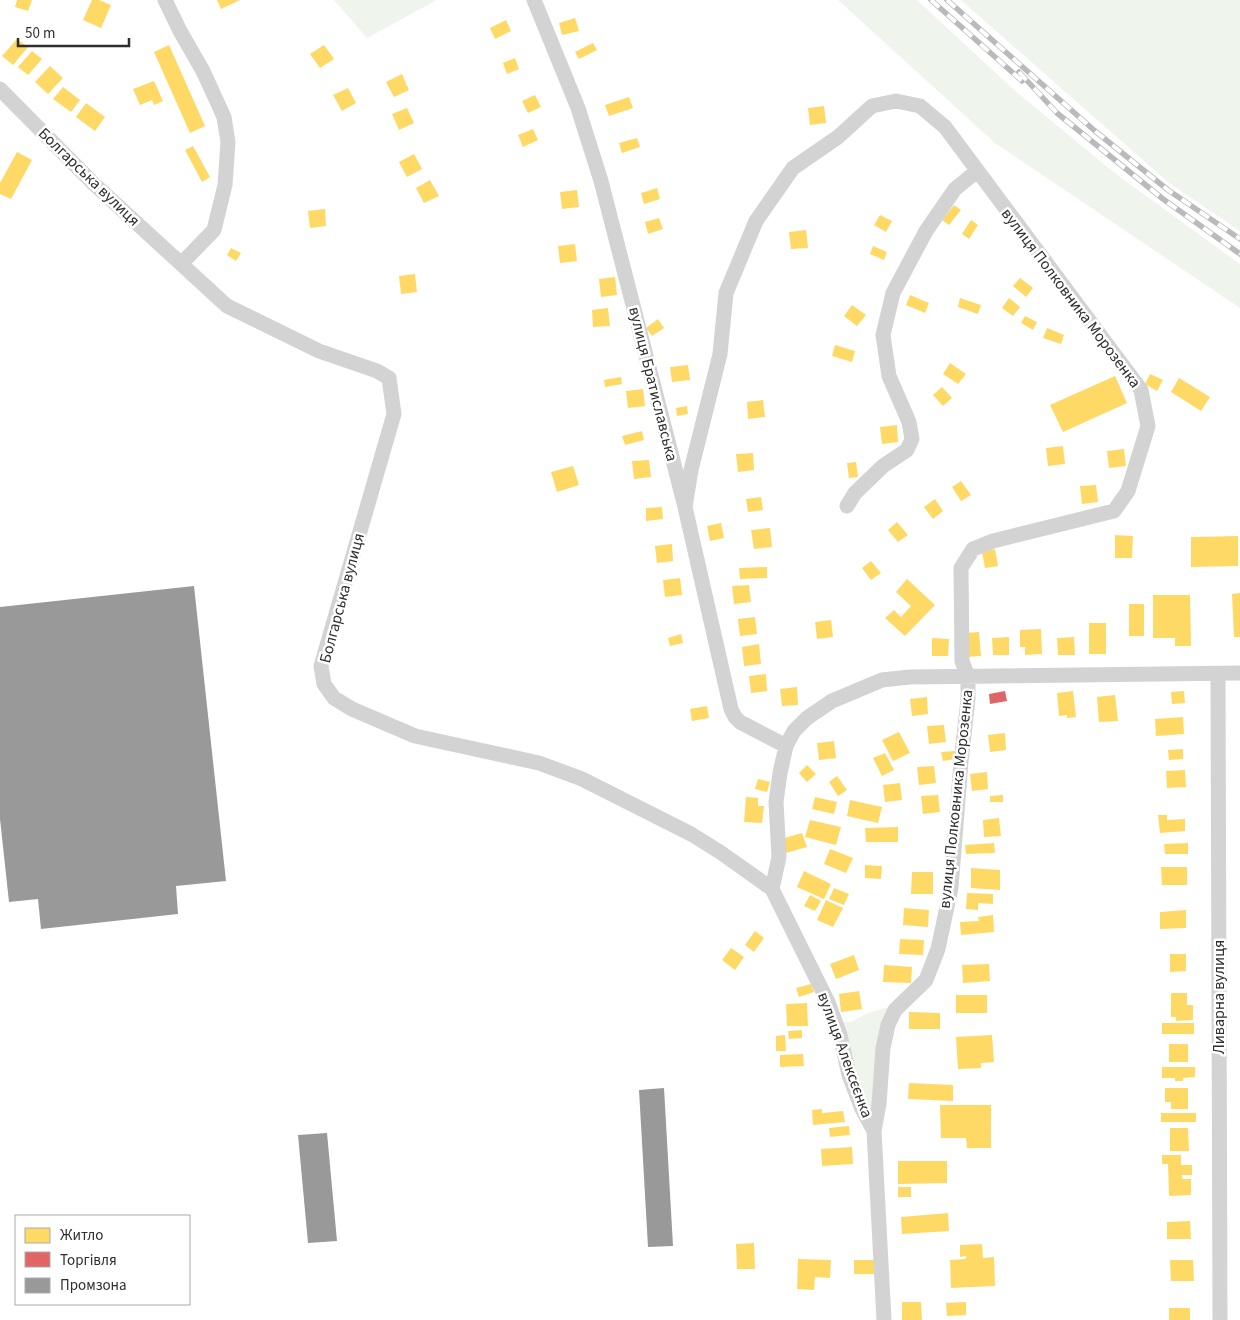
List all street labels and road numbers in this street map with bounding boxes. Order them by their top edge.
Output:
street label: Болгарська вулиця [33,123,145,231]
street label: вулиця Полковника Морозенка [996,204,1146,392]
street label: вулиця Братиславська [623,304,683,464]
street label: Болгарська вулиця [314,531,370,665]
street label: вулиця Полковника Морозенка [934,688,978,910]
street label: Ливарна вулиця [1208,940,1230,1054]
street label: вулиця Алексєєнка [812,989,878,1121]

